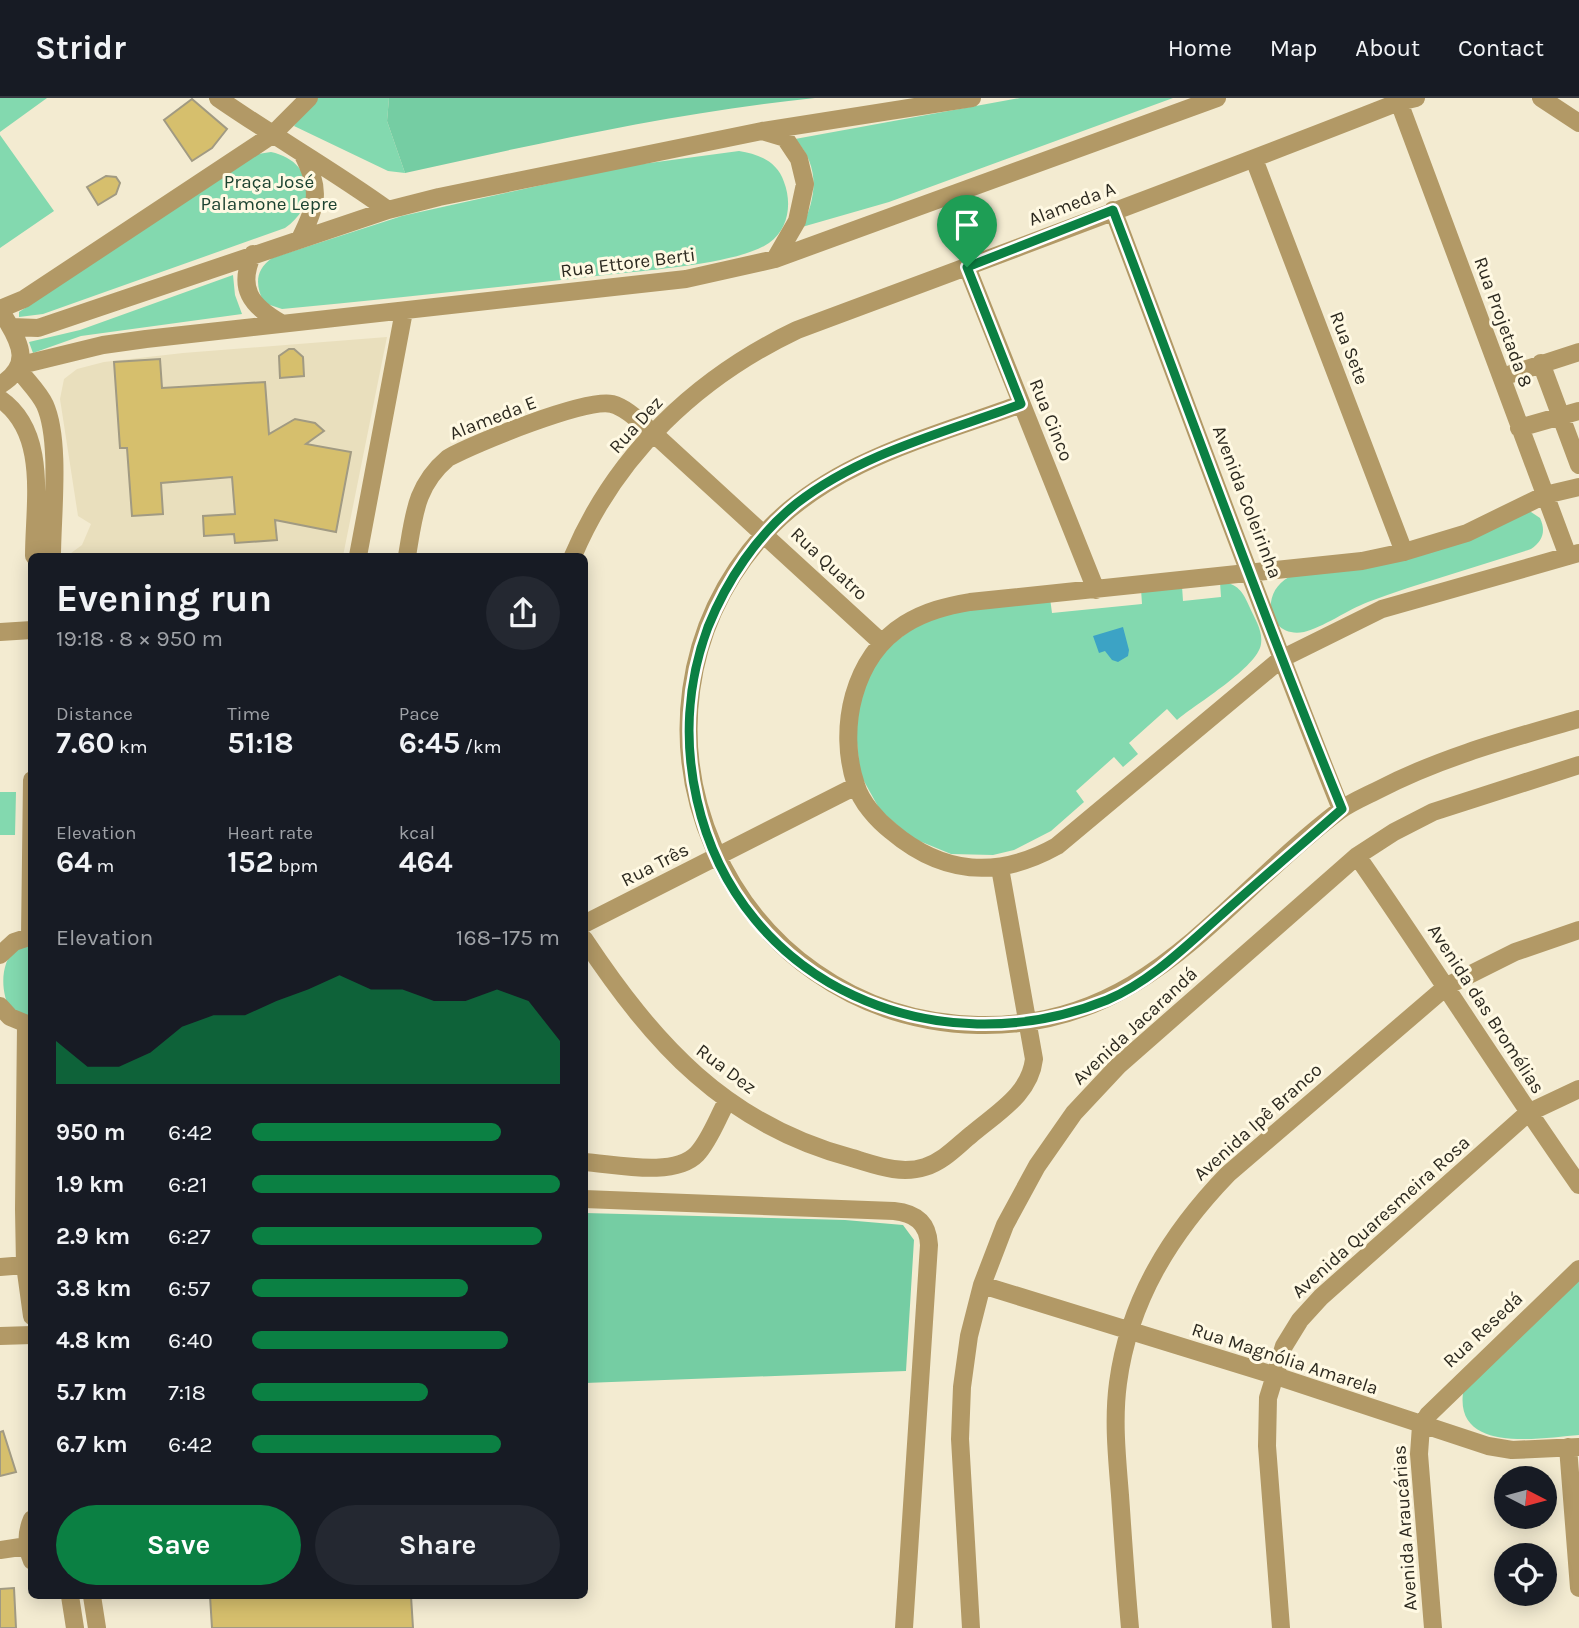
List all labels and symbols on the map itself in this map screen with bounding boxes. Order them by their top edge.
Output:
park label: Praça José Palamone Lepre [200,171,338,215]
street label: Alameda A [1025,177,1119,231]
pin [937,195,997,267]
street label: Rua Ettore Berti [559,244,697,282]
street label: Rua Projetada 8 [1469,254,1537,390]
street label: Rua Sete [1325,308,1373,388]
street label: Rua Cinco [1024,376,1078,464]
street label: Alameda E [447,391,539,445]
street label: Rua Dez [605,392,667,458]
street label: Avenida Coleirinha [1208,423,1286,581]
street label: Rua Quatro [786,523,872,605]
street label: Rua Três [618,839,692,891]
street label: Avenida das Bromélias [1423,920,1549,1098]
street label: Avenida Jacarandá [1068,963,1202,1089]
street label: Rua Dez [692,1039,760,1099]
street label: Avenida Ipê Branco [1189,1059,1327,1185]
street label: Avenida Quaresmeira Rosa [1288,1131,1474,1303]
street label: Rua Resedá [1439,1288,1527,1372]
street label: Rua Magnólia Amarela [1189,1318,1381,1400]
street label: Avenida Araucárias [1388,1444,1422,1612]
north arrow [1494,1466,1558,1530]

